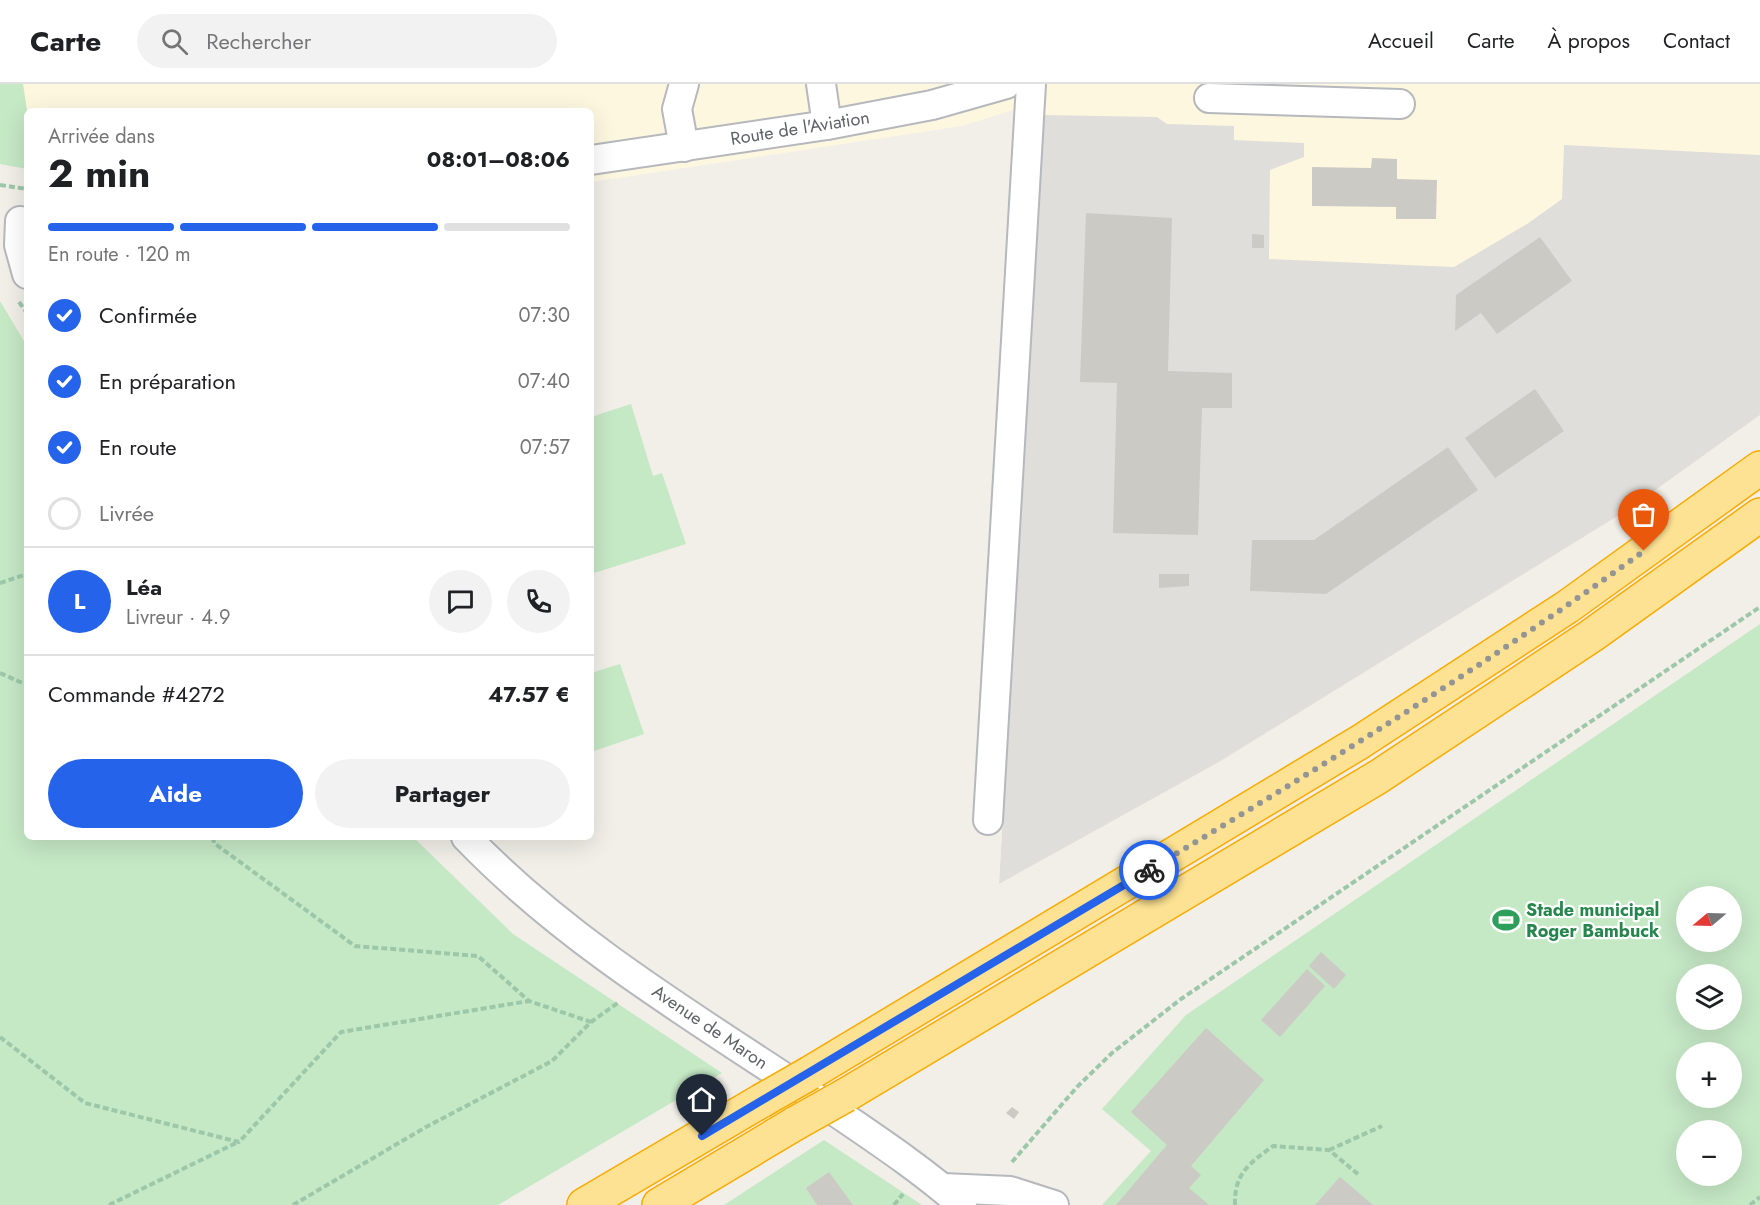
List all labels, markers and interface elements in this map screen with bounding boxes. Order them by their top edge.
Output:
search box [137,14,557,68]
text: Carte [30,21,101,62]
icon: search [158,25,191,58]
text: Rechercher [206,25,311,57]
text: Accueil [1368,26,1434,56]
text: Carte [1467,26,1515,56]
text: À propos [1548,26,1630,56]
text: Contact [1663,26,1730,56]
street label: Route de l'Aviation [729,104,871,152]
text: Arrivée dans [48,122,155,151]
text: 08:01–08:06 [427,143,570,175]
text: 2 min [48,145,150,202]
text: En route · 120 m [48,240,191,269]
icon: check [48,299,81,332]
text: Confirmée [99,299,197,331]
text: 07:30 [519,301,570,330]
icon: check [48,365,81,398]
text: En préparation [99,365,236,397]
text: 07:40 [518,367,570,396]
icon: check [48,431,81,464]
text: En route [99,431,177,463]
text: 07:57 [520,433,570,462]
pin [1618,489,1669,551]
text: Livrée [99,497,154,529]
icon: bag [1627,498,1660,531]
button: chat [429,570,492,633]
button: phone [507,570,570,633]
text: Léa [126,571,162,603]
text: L [74,585,85,617]
text: Livreur · 4.9 [126,603,230,632]
text: Commande #4272 [48,678,225,710]
text: 47.57 € [488,678,570,710]
button: Aide [48,759,303,828]
button: Partager [315,759,570,828]
courier [1119,840,1179,900]
icon: bike [1133,854,1166,887]
north arrow [1676,886,1742,952]
map controls [1676,886,1742,1186]
place label: Stade municipal Roger Bambuck [1526,897,1660,944]
sports icon: Stade municipal Roger Bambuck [1491,905,1521,935]
button: layers [1676,964,1742,1030]
street label: Avenue de Maron [647,979,773,1075]
button: + [1676,1042,1742,1108]
pin [676,1074,727,1136]
icon: home [685,1083,718,1116]
button: − [1676,1120,1742,1186]

